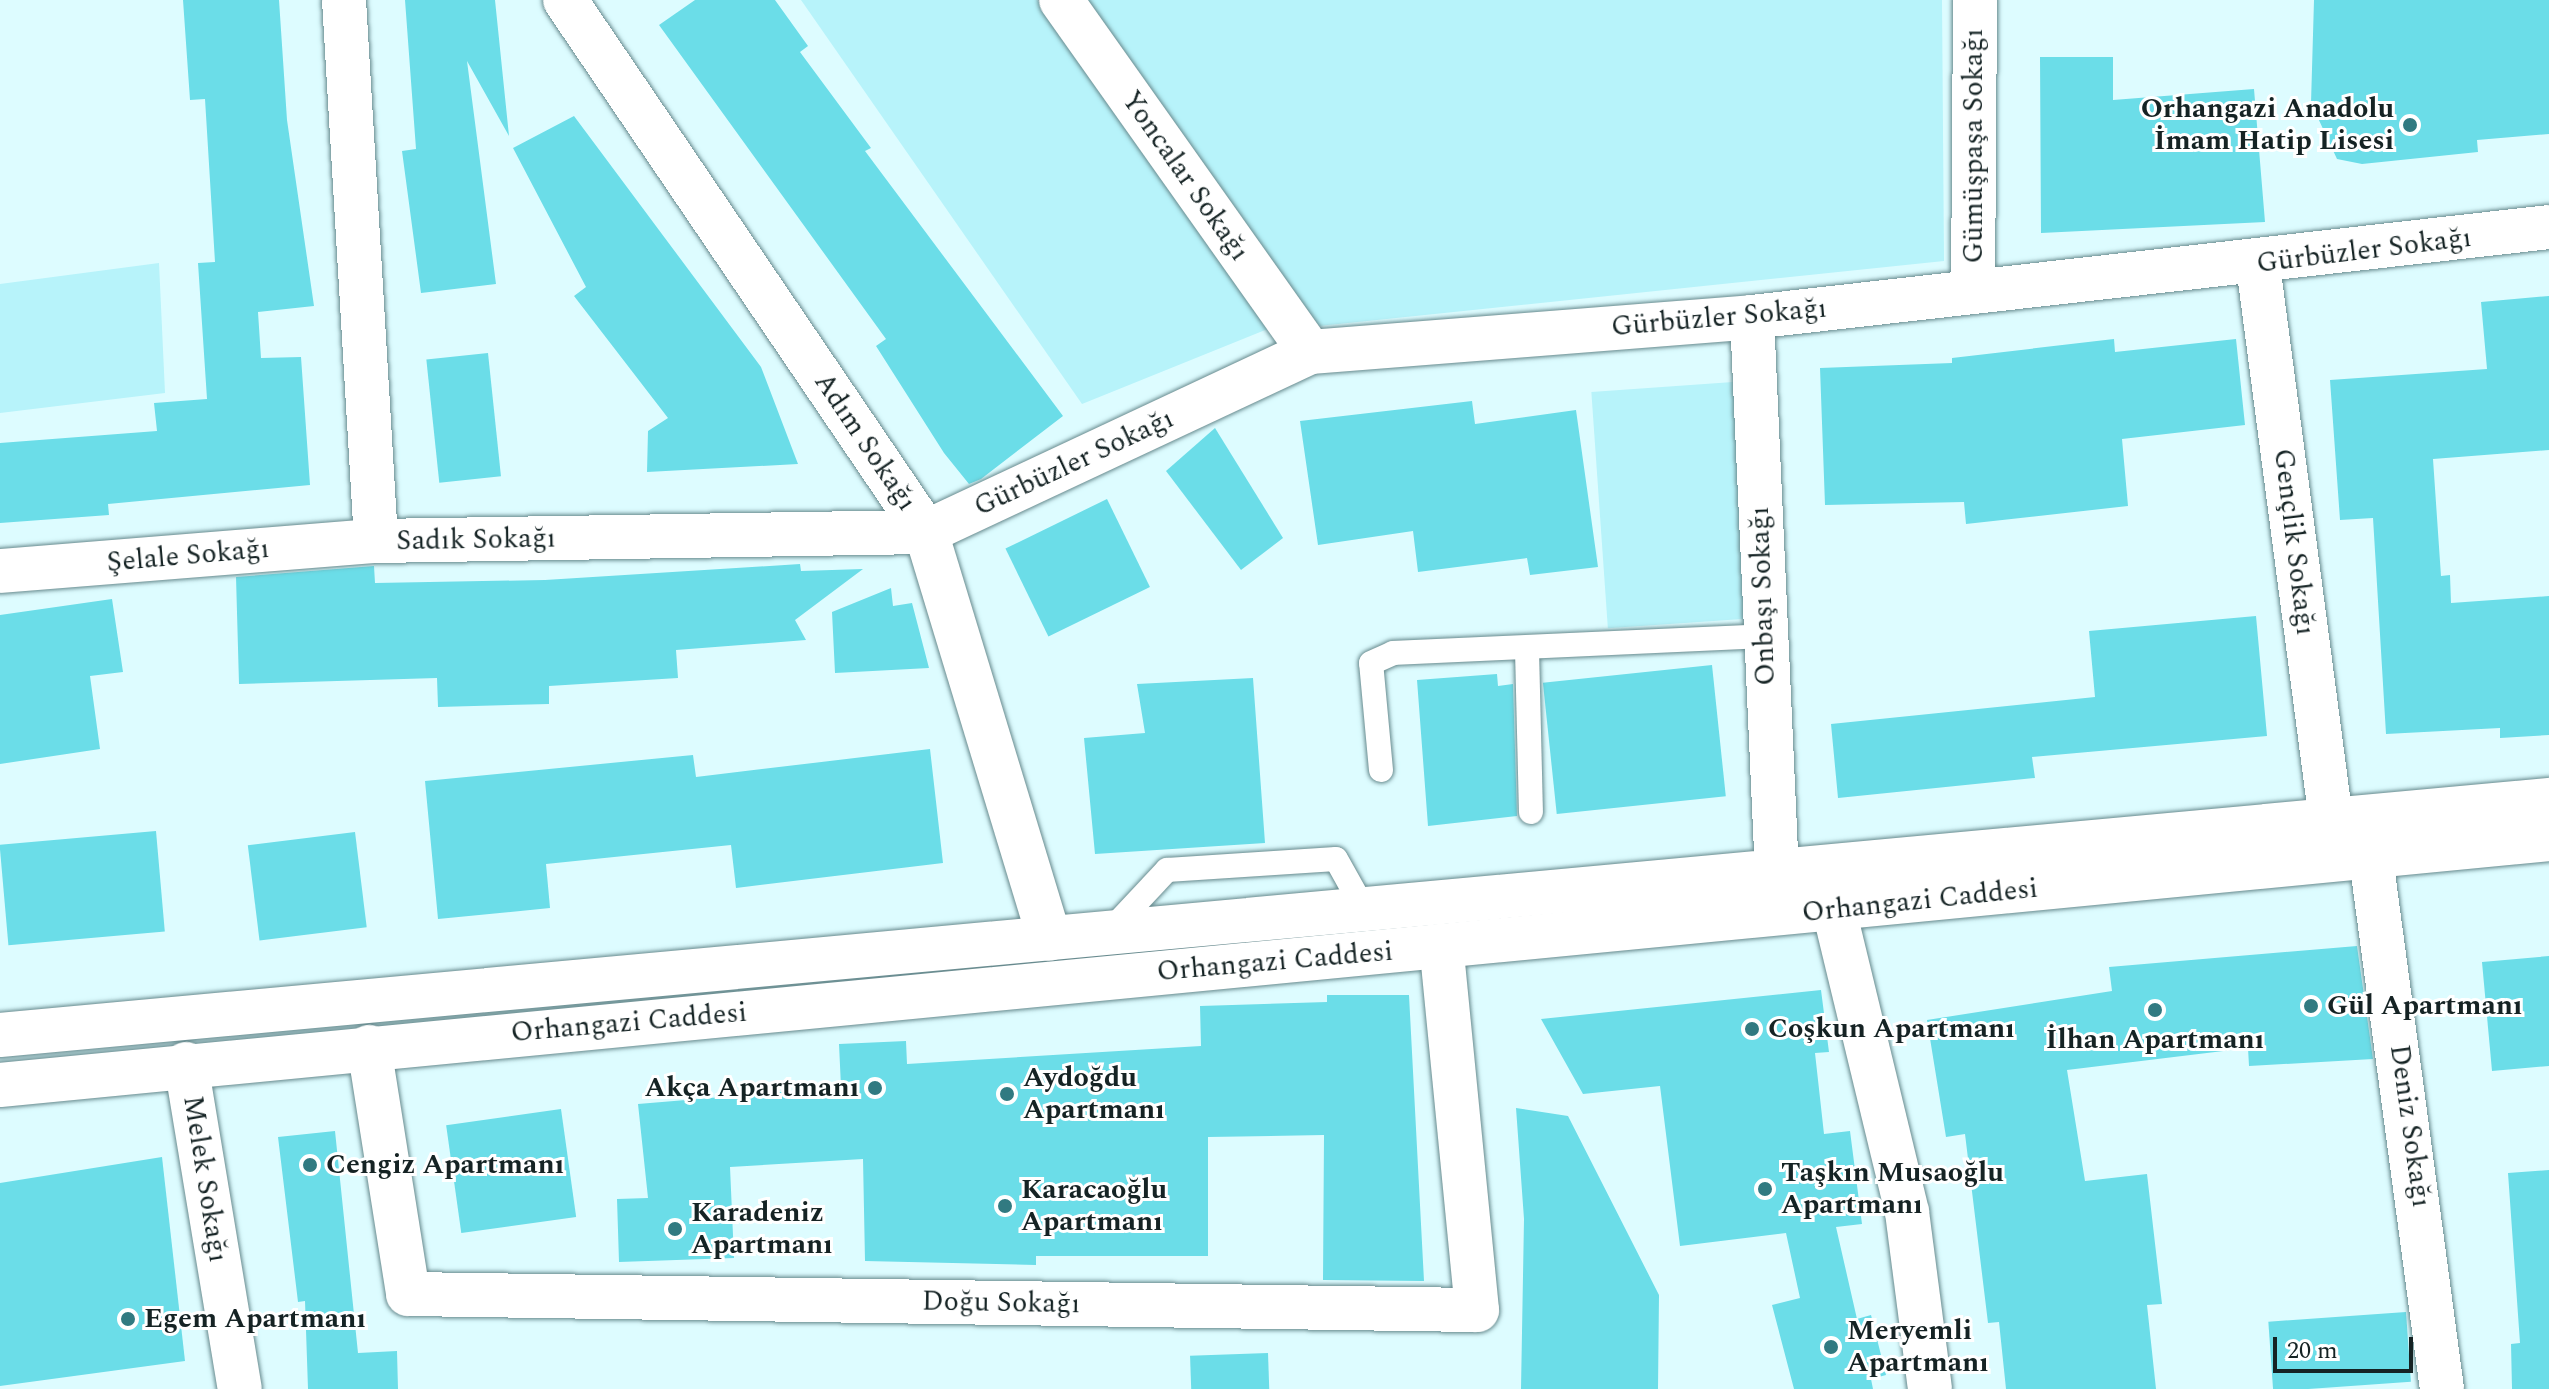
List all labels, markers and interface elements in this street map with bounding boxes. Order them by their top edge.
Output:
street label: Gümüşpaşa Sokağı [1957,29,1991,263]
street label: Yoncalar Sokağı [1114,84,1256,268]
place label: Orhangazi Anadolu İmam Hatip Lisesi [2141,92,2394,158]
marker: Orhangazi Anadolu İmam Hatip Lisesi [2401,116,2419,134]
street label: Gürbüzler Sokağı [2255,221,2473,281]
street label: Gürbüzler Sokağı [1610,292,1828,344]
street label: Adım Sokağı [807,367,923,517]
street label: Gürbüzler Sokağı [969,402,1179,524]
street label: Gençlik Sokağı [2266,447,2322,637]
street label: Onbaşı Sokağı [1743,506,1783,686]
street label: Sadık Sokağı [396,522,556,558]
street label: Şelale Sokağı [105,532,271,580]
street label: Orhangazi Caddesi [1800,872,2040,930]
street label: Orhangazi Caddesi [1155,935,1395,989]
place label: Gül Apartmanı [2327,989,2522,1023]
street label: Orhangazi Caddesi [509,996,749,1050]
marker: Gül Apartmanı [2302,997,2320,1015]
marker: İlhan Apartmanı [2146,1001,2164,1019]
place label: Coşkun Apartmanı [1768,1012,2015,1046]
marker: Coşkun Apartmanı [1743,1020,1761,1038]
place label: İlhan Apartmanı [2046,1023,2264,1057]
street label: Deniz Sokağı [2382,1042,2438,1210]
place label: Aydoğdu Apartmanı [1023,1061,1165,1127]
place label: Akça Apartmanı [645,1071,859,1105]
marker: Akça Apartmanı [866,1079,884,1097]
marker: Aydoğdu Apartmanı [998,1085,1016,1103]
street label: Melek Sokağı [175,1093,235,1265]
place label: Cengiz Apartmanı [326,1148,564,1182]
marker: Cengiz Apartmanı [301,1156,319,1174]
place label: Taşkın Musaoğlu Apartmanı [1781,1156,2004,1222]
place label: Karacaoğlu Apartmanı [1021,1173,1167,1239]
marker: Taşkın Musaoğlu Apartmanı [1756,1180,1774,1198]
place label: Karadeniz Apartmanı [691,1196,833,1262]
marker: Karacaoğlu Apartmanı [996,1197,1014,1215]
marker: Karadeniz Apartmanı [666,1220,684,1238]
street label: Doğu Sokağı [922,1285,1080,1321]
place label: Egem Apartmanı [144,1302,366,1336]
marker: Egem Apartmanı [119,1310,137,1328]
place label: Meryemli Apartmanı [1847,1314,1989,1380]
scale bar [2277,1321,2417,1371]
text: 20 m [2287,1333,2338,1369]
marker: Meryemli Apartmanı [1822,1338,1840,1356]

